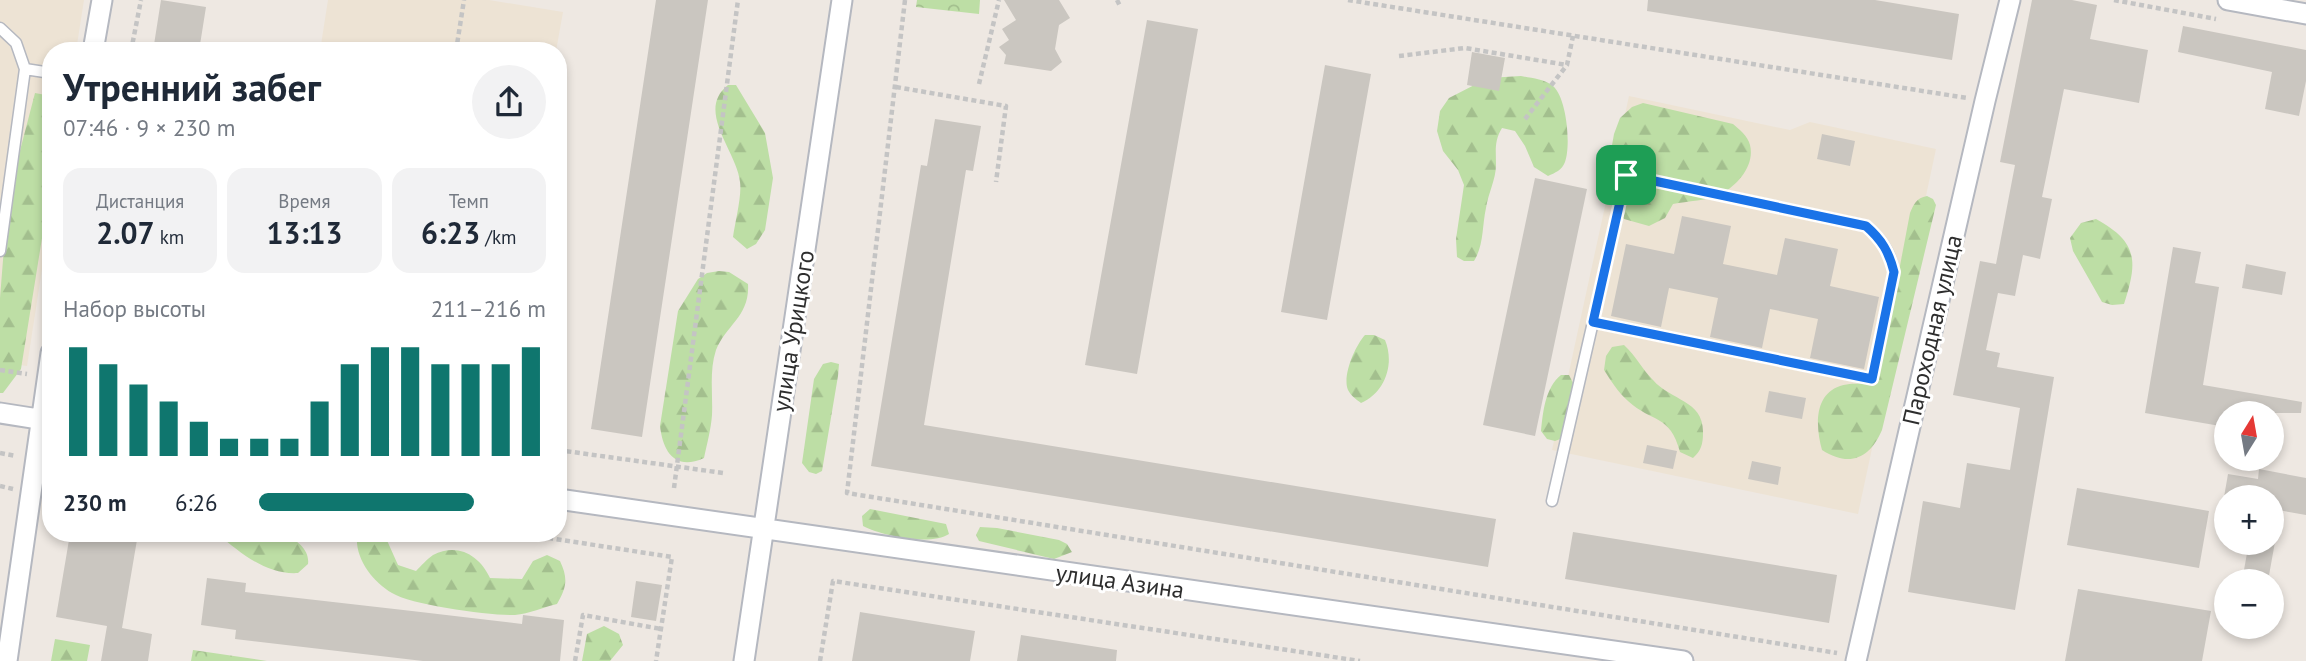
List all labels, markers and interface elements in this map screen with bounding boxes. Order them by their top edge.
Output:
text: Утренний забег [63,62,321,111]
button: share [472,65,546,139]
text: 07:46 · 9 × 230 m [63,113,235,142]
pin [1596,145,1656,205]
icon: arrive [1607,156,1645,194]
text: Дистанция [96,189,184,213]
text: Время [278,189,331,213]
text: Темп [449,189,489,213]
text: 2.07 [96,213,155,252]
text: 13:13 [266,213,343,252]
text: 6:23 [421,213,480,252]
text: km [155,225,184,249]
text: /km [480,225,517,249]
street label: Пароходная улица [1895,232,1969,428]
street label: улица Урицкого [765,248,821,414]
text: Набор высоты [63,294,206,323]
text: 211–216 m [431,294,546,323]
north arrow [2214,401,2284,471]
map controls [2214,401,2284,639]
button: + [2214,485,2284,555]
text: 230 m [63,488,126,517]
text: 6:26 [175,488,218,517]
street label: улица Азина [1054,557,1186,605]
button: − [2214,569,2284,639]

